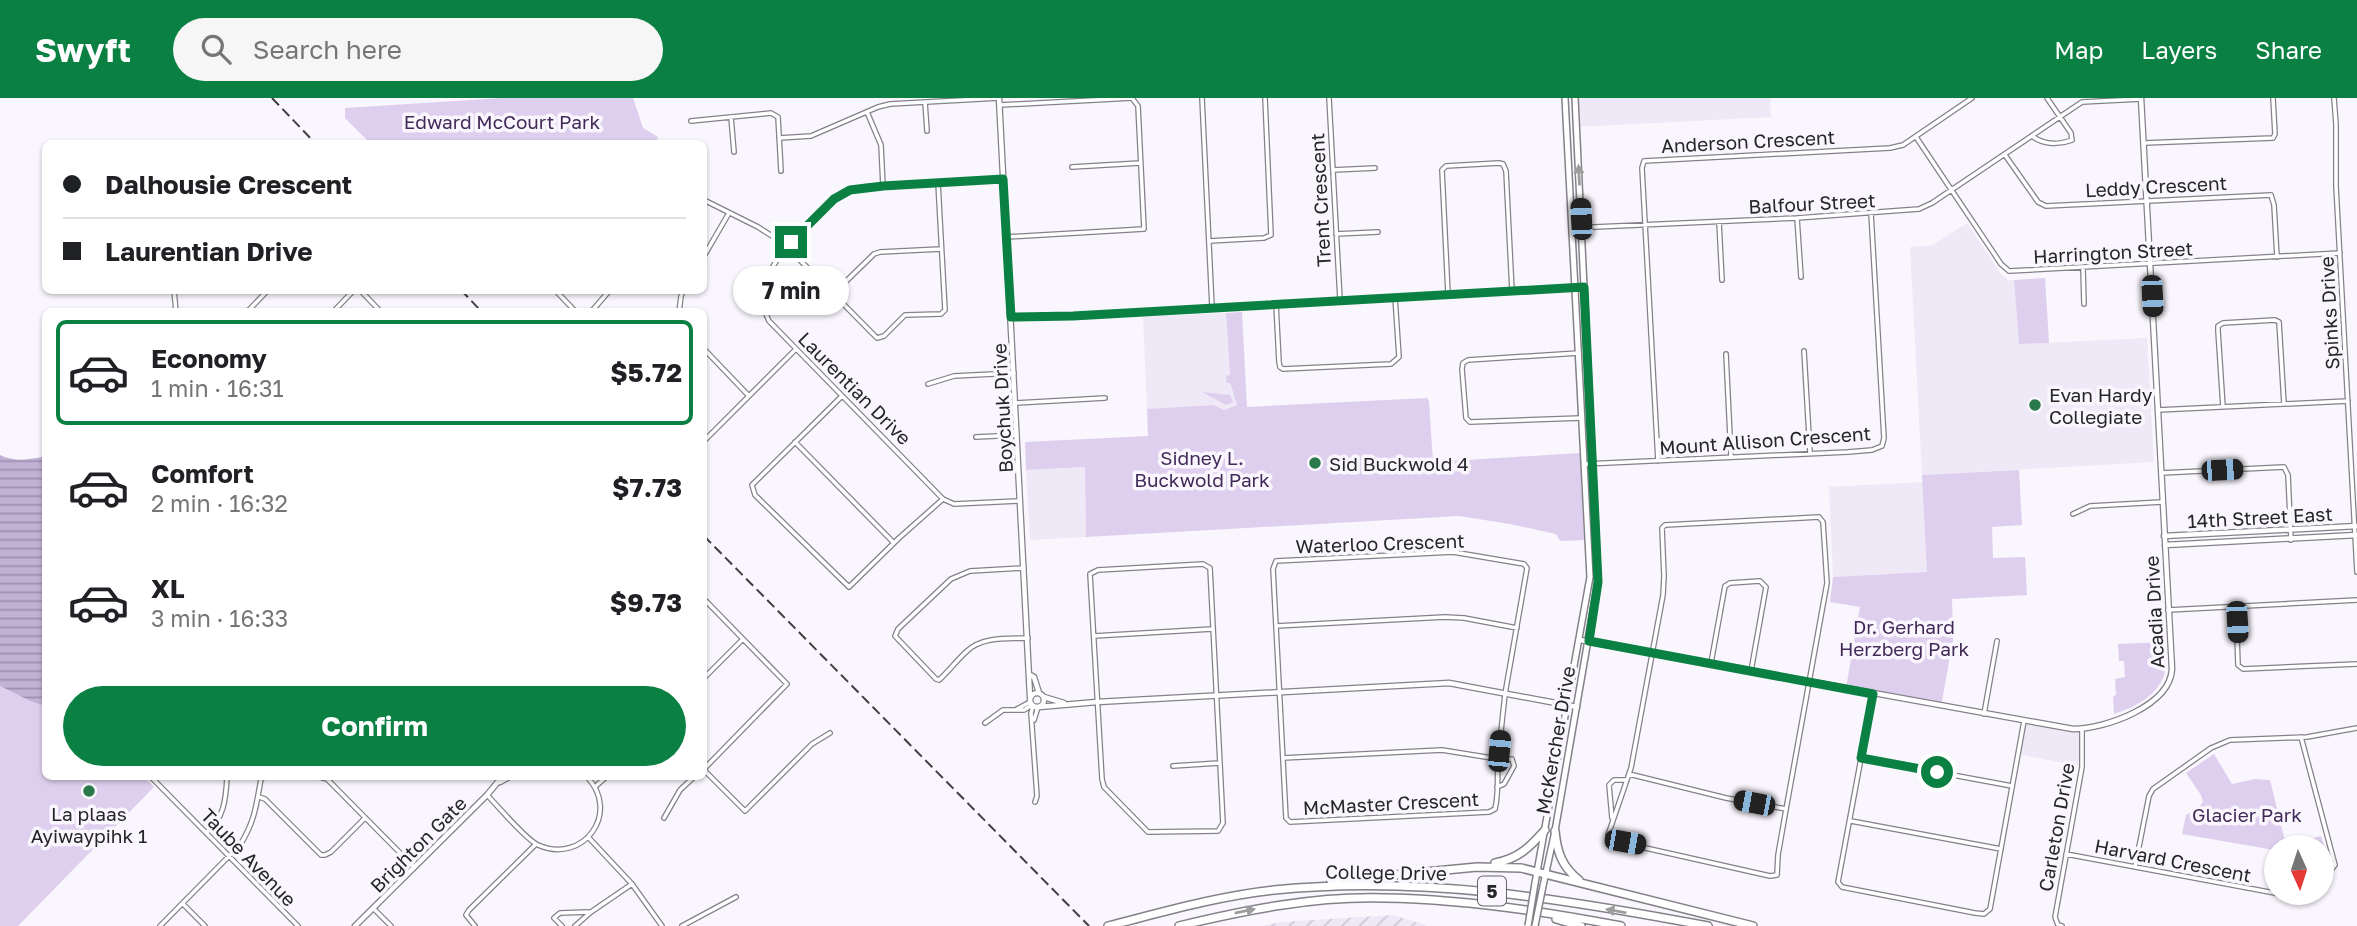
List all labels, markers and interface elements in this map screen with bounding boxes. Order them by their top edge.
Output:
search box [173,18,663,81]
text: Swyft [35,30,131,69]
icon: search [197,30,235,68]
text: Search here [253,34,402,65]
text: Map [2054,35,2103,64]
text: Layers [2141,35,2217,64]
text: Share [2255,35,2322,64]
park label: Edward McCourt Park [404,110,600,133]
street label: Anderson Crescent [1660,125,1836,157]
street label: Trent Crescent [1305,133,1335,267]
one-way arrow [1573,164,1584,186]
text: Dalhousie Crescent [105,169,352,200]
street label: Leddy Crescent [2084,171,2228,201]
street label: Balfour Street [1748,188,1876,218]
car [1570,197,1593,241]
route end [775,226,807,258]
text: Laurentian Drive [105,236,313,267]
street label: Harrington Street [2032,236,2194,268]
street label: Spinks Drive [2315,256,2343,370]
callout: 7 min [733,266,849,316]
car [2141,274,2164,318]
text: 7 min [762,276,820,304]
street label: Laurentian Drive [794,327,916,449]
icon: car [67,341,130,404]
street label: Boychuk Drive [987,342,1017,474]
text: Economy [151,343,267,374]
text: $5.72 [610,357,682,388]
text: 1 min · 16:31 [151,374,284,402]
place label: Evan Hardy Collegiate [2049,383,2153,428]
marker: Evan Hardy Collegiate [2027,397,2043,413]
street label: Mount Allison Crescent [1658,421,1872,459]
park label: Sidney L. Buckwold Park [1134,446,1270,491]
place label: Sid Buckwold 4 [1329,452,1469,475]
marker: Sid Buckwold 4 [1307,455,1323,471]
icon: car [67,456,130,519]
text: Comfort [151,458,254,489]
car [2201,458,2244,482]
text: $7.73 [612,472,682,503]
text: 2 min · 16:32 [151,489,288,517]
street label: 14th Street East [2187,502,2333,532]
street label: Waterloo Crescent [1295,529,1465,557]
street label: Acadia Drive [2140,555,2168,669]
icon: car [67,571,130,634]
text: XL [151,573,185,604]
text: $9.73 [610,587,682,618]
car [2226,600,2249,644]
text: 3 min · 16:33 [151,604,288,632]
park label: Dr. Gerhard Herzberg Park [1839,615,1969,660]
street label: McKercher Drive [1531,664,1579,816]
button: Confirm [63,686,686,766]
car [1487,729,1512,773]
route start [1921,756,1953,788]
street label: Carleton Drive [2033,761,2079,893]
marker: La plaas Ayiwaypihk 1 [81,783,97,799]
street label: McMaster Crescent [1302,787,1480,819]
car [1732,789,1777,817]
street label: Brighton Gate [365,791,471,897]
place label: La plaas Ayiwaypihk 1 [31,802,147,847]
street label: Taube Avenue [197,803,301,911]
park label: Glacier Park [2192,803,2302,826]
car [1603,828,1648,856]
street label: Harvard Crescent [2093,834,2253,886]
north arrow [2264,835,2334,905]
map controls [2264,835,2334,905]
street label: College Drive [1325,859,1447,885]
road number: 5 [1478,876,1506,906]
one-way arrow [1605,905,1627,916]
one-way arrow [1234,906,1256,917]

